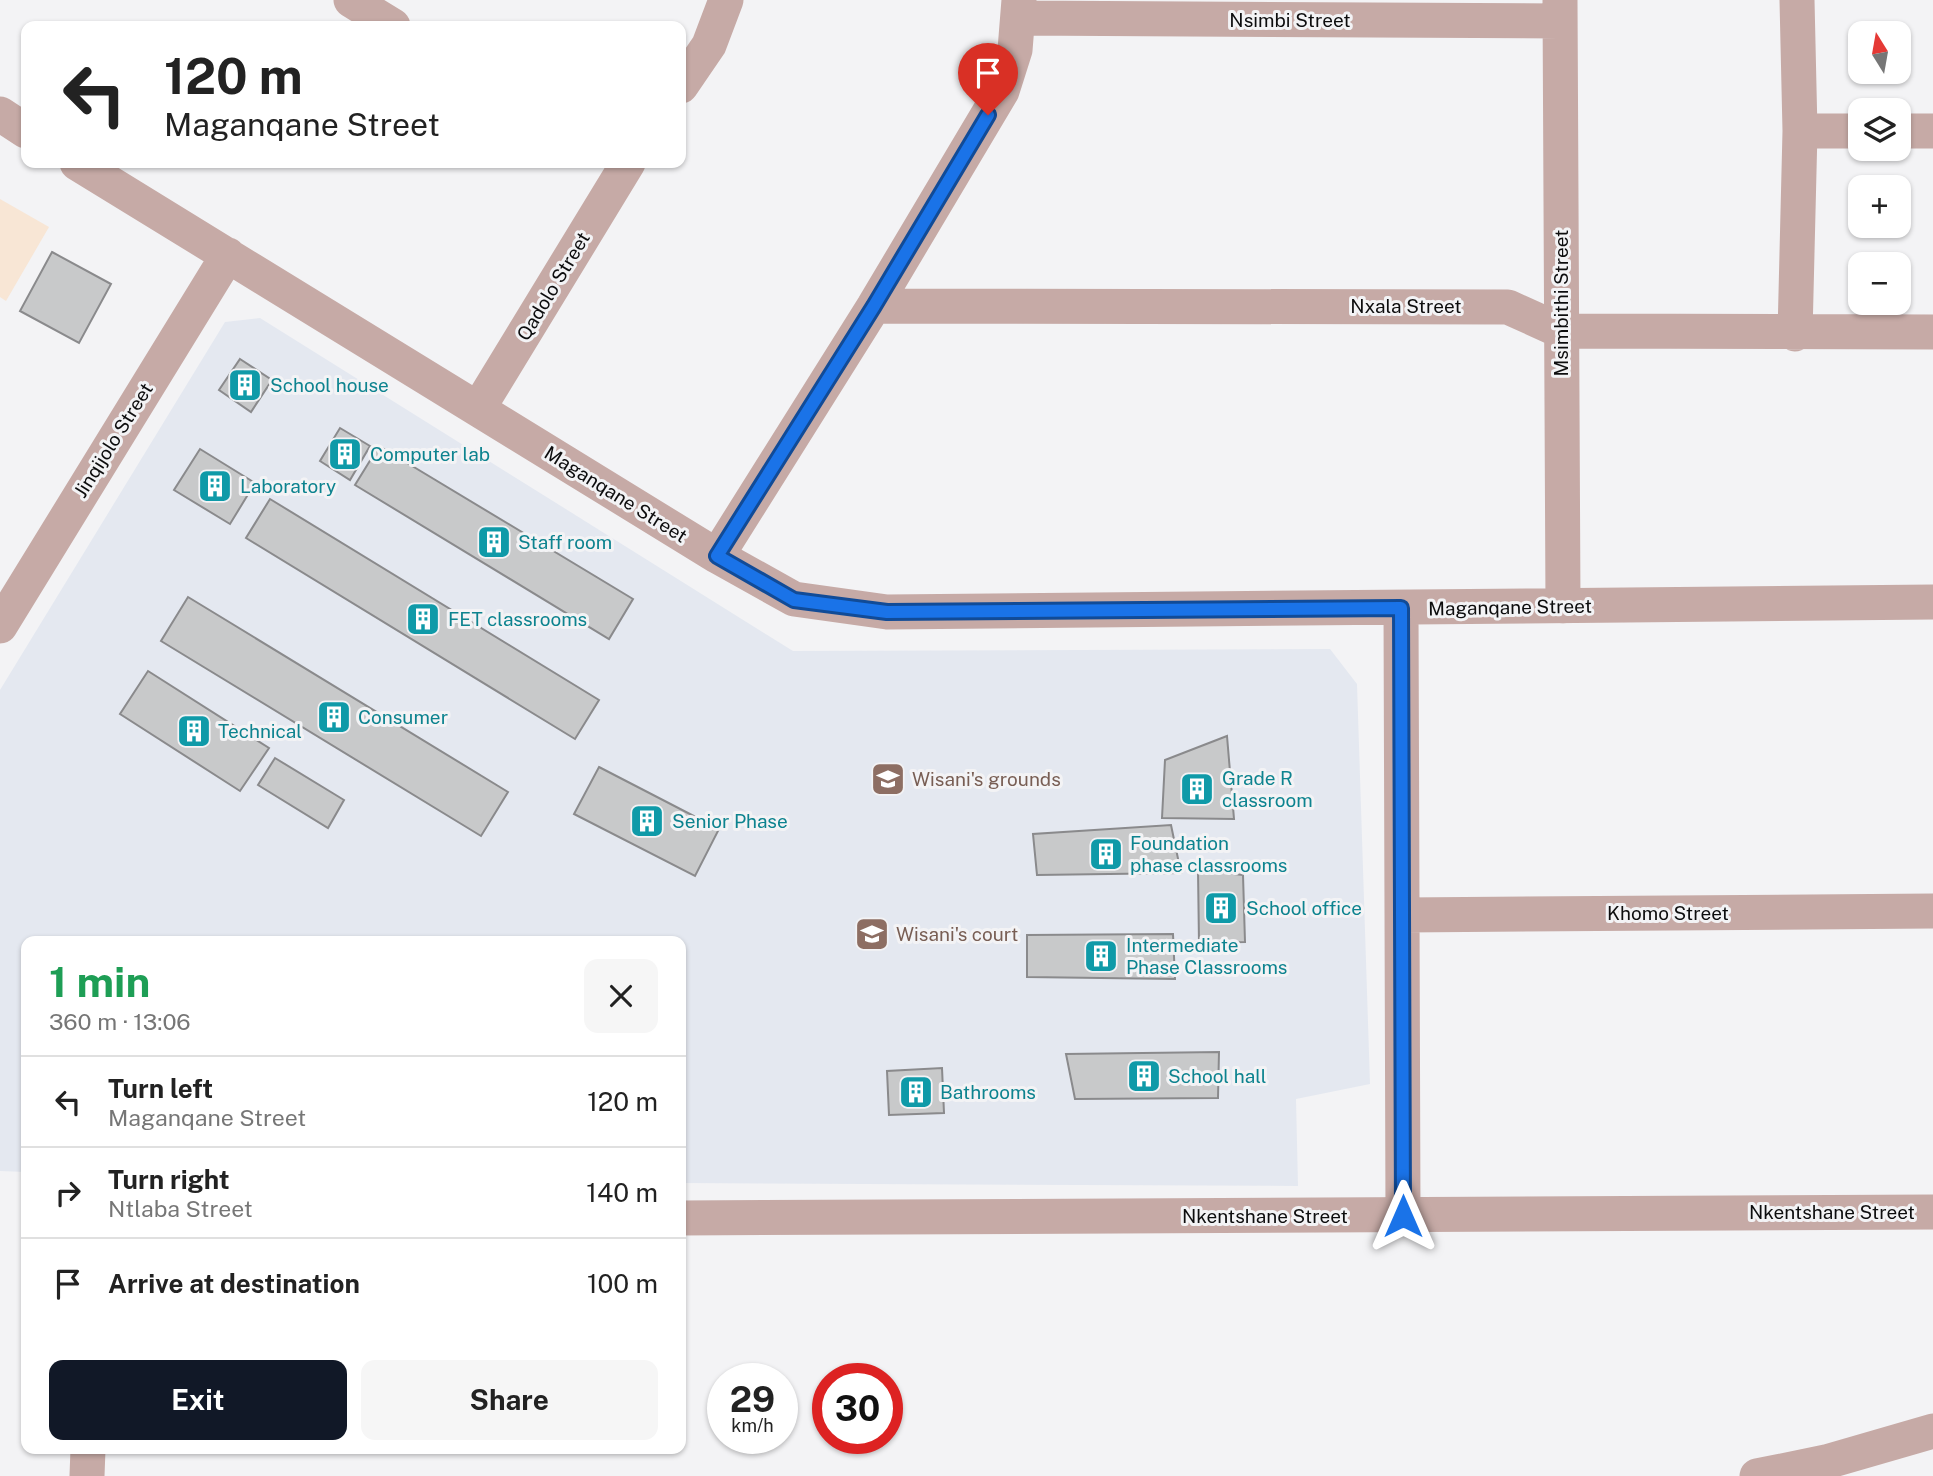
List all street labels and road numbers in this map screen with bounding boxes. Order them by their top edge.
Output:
street label: Nsimbi Street [1229,9,1351,31]
street label: Qadolo Street [512,228,594,344]
street label: Msimbithi Street [1550,230,1572,376]
street label: Nxala Street [1350,295,1462,317]
street label: Jinqijolo Street [69,379,157,501]
street label: Maganqane Street [541,441,691,547]
street label: Maganqane Street [1428,595,1592,619]
street label: Khomo Street [1607,902,1729,924]
street label: Nkentshane Street [1749,1201,1915,1223]
street label: Nkentshane Street [1182,1205,1348,1227]

